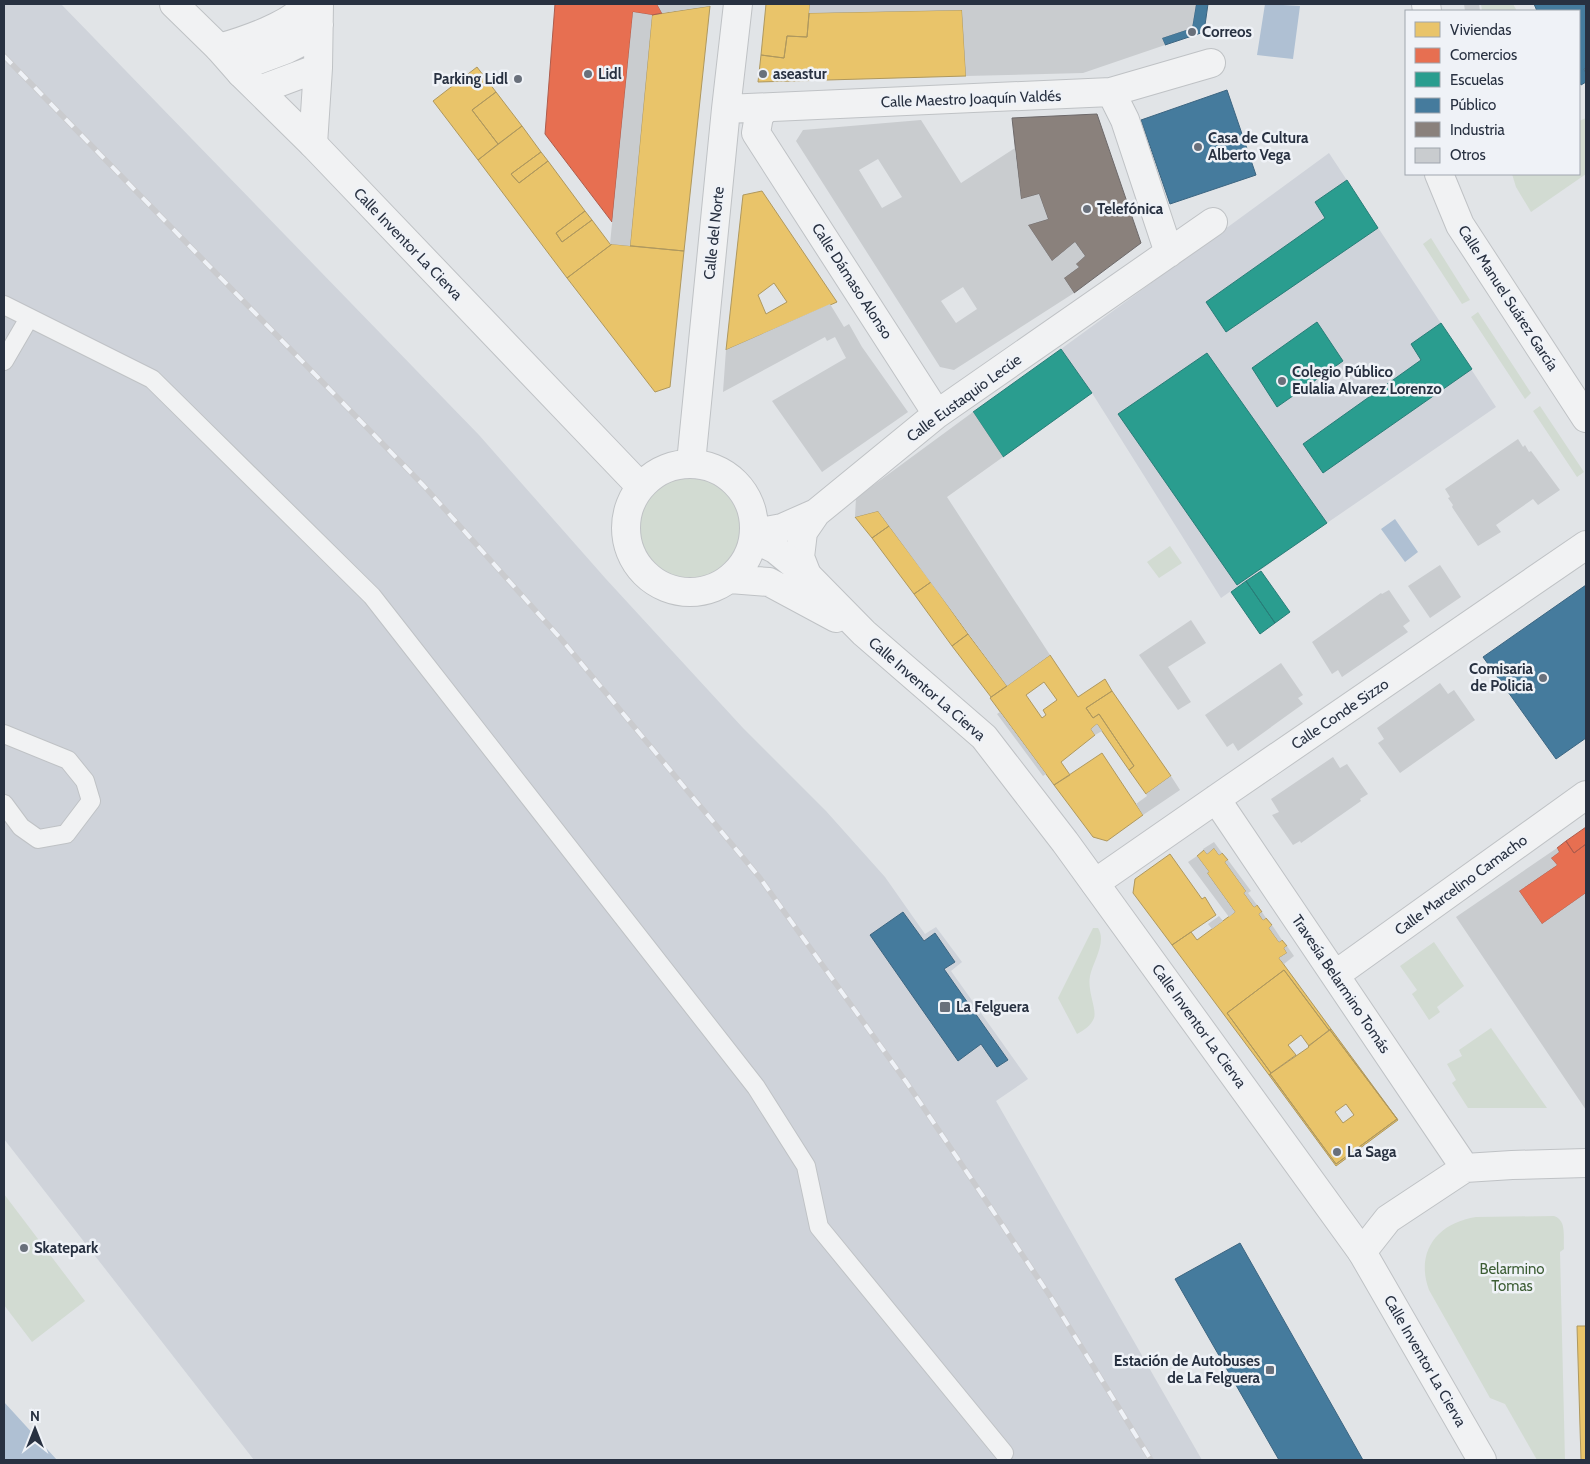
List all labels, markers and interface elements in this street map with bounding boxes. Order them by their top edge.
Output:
legend [1405,10,1580,175]
text: Viviendas [1450,21,1511,39]
place label: Correos [1202,23,1252,41]
marker: Correos [1186,26,1198,38]
text: Comercios [1450,46,1517,64]
place label: Lidl [598,65,622,83]
place label: aseastur [773,65,827,83]
marker: Lidl [582,68,594,80]
marker: aseastur [757,68,769,80]
place label: Parking Lidl [433,70,508,88]
text: Escuelas [1450,71,1504,89]
marker: Parking Lidl [512,73,524,85]
street label: Calle Maestro Joaquín Valdés [880,87,1062,111]
text: Público [1450,96,1496,114]
text: Industria [1450,121,1505,139]
place label: Casa de Cultura Alberto Vega [1208,129,1309,164]
marker: Casa de Cultura Alberto Vega [1192,141,1204,153]
text: Otros [1450,146,1486,164]
street label: Calle Inventor La Cierva [350,184,467,304]
street label: Calle del Norte [700,185,728,280]
place label: Telefónica [1097,200,1164,218]
marker: Telefónica [1081,203,1093,215]
street label: Calle Dámaso Alonso [808,220,896,342]
street label: Calle Manuel Suárez García [1454,222,1562,375]
street label: Calle Eustaquio Lecúe [903,350,1025,446]
place label: Colegio Público Eulalia Alvarez Lorenzo [1292,363,1442,398]
marker: Colegio Público Eulalia Alvarez Lorenzo [1276,375,1288,387]
street label: Calle Inventor La Cierva [865,633,990,745]
place label: Comisaria de Policia [1469,660,1534,695]
marker: Comisaria de Policia [1537,672,1549,684]
street label: Calle Conde Sizzo [1288,675,1392,753]
street label: Calle Marcelino Camacho [1391,831,1531,939]
street label: Travesía Belarmino Tomás [1288,911,1394,1057]
street label: Calle Inventor La Cierva [1148,961,1250,1092]
place label: La Felguera [956,998,1030,1016]
marker: La Felguera [938,1000,952,1014]
place label: La Saga [1347,1143,1397,1161]
marker: La Saga [1331,1146,1343,1158]
place label: Skatepark [34,1239,99,1257]
marker: Skatepark [18,1242,30,1254]
park label: Belarmino Tomas [1479,1260,1545,1295]
street label: Calle Inventor La Cierva [1380,1292,1470,1431]
place label: Estación de Autobuses de La Felguera [1114,1352,1261,1387]
marker: Estación de Autobuses de La Felguera [1264,1364,1276,1376]
north arrow [10,1404,60,1454]
text: N [30,1407,40,1425]

